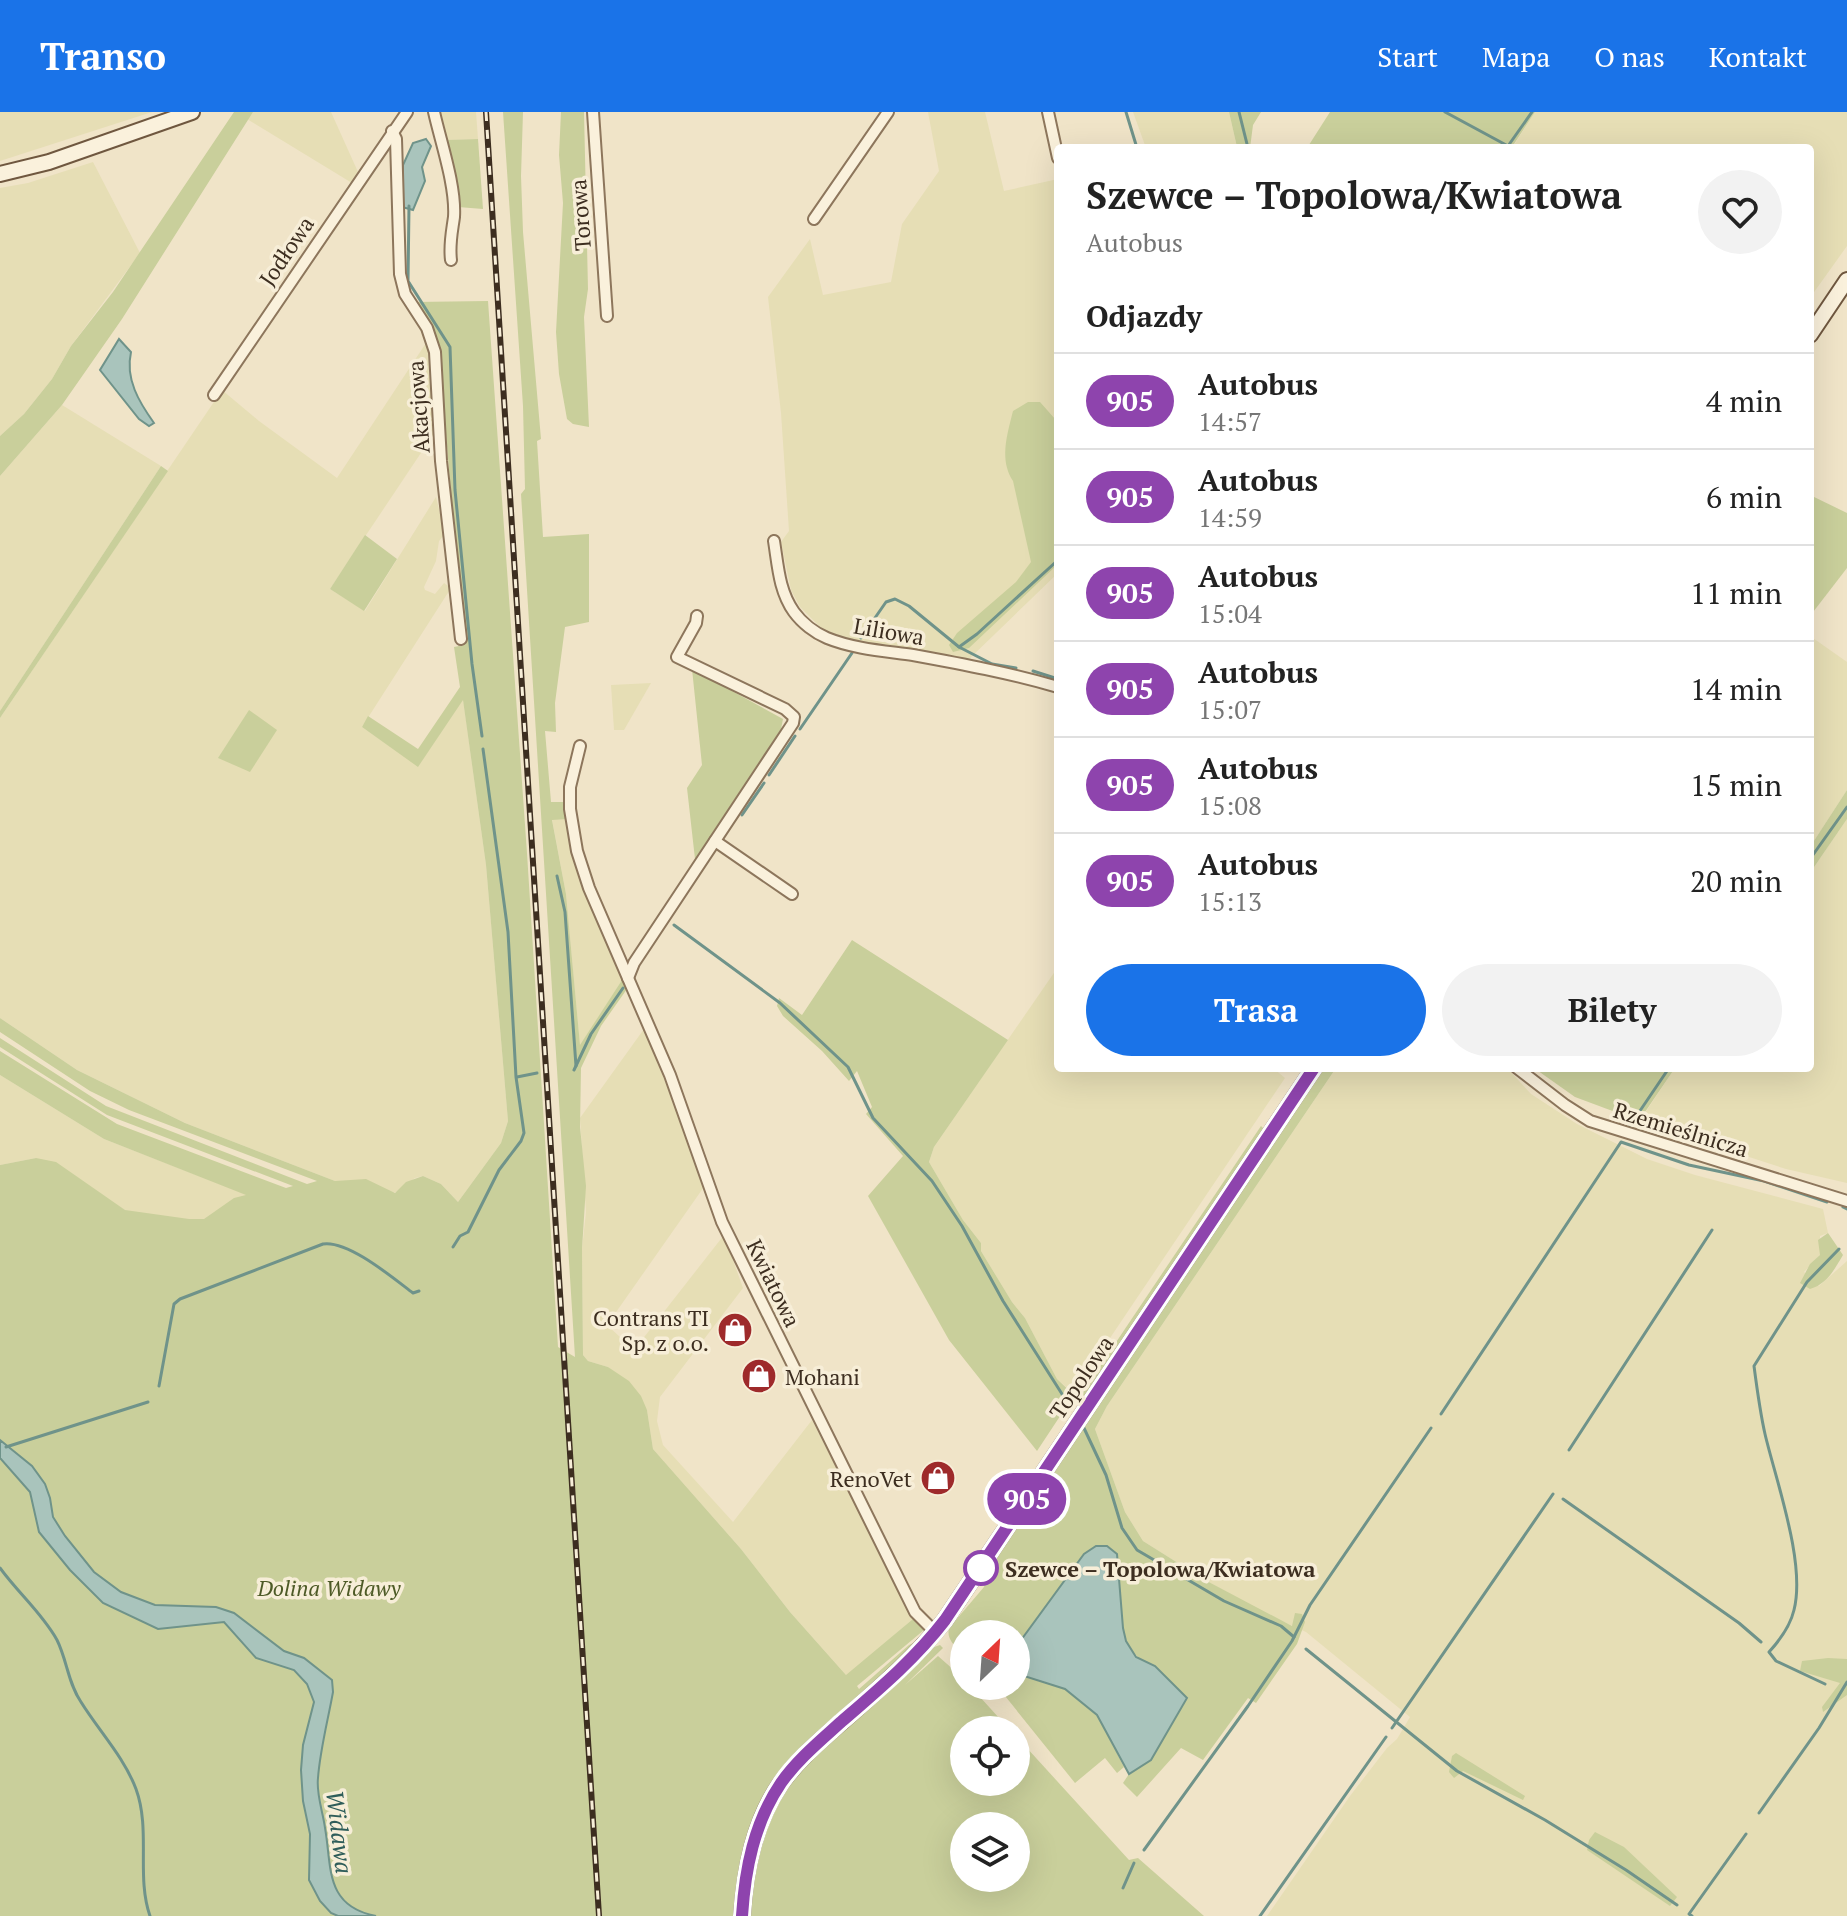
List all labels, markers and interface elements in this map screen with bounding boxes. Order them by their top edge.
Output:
text: Transo [40,31,166,81]
text: Start [1377,38,1438,75]
text: Mapa [1482,38,1550,75]
text: O nas [1594,38,1665,75]
text: Kontakt [1709,38,1807,75]
text: Szewce – Topolowa/Kwiatowa [1086,170,1622,220]
button: heart [1698,170,1782,254]
street label: Torowa [563,178,597,252]
street label: Jodłowa [252,211,320,291]
text: Autobus [1086,225,1183,259]
text: Odjazdy [1086,296,1202,336]
street label: Akacjowa [400,360,436,454]
text: Autobus [1198,364,1318,404]
text: 4 min [1706,381,1782,421]
text: 905 [1106,382,1154,419]
text: 14:57 [1198,404,1262,438]
text: Autobus [1198,460,1318,500]
text: 6 min [1706,477,1782,517]
text: 905 [1106,478,1154,515]
text: 14:59 [1198,500,1262,534]
text: Autobus [1198,556,1318,596]
text: 11 min [1690,573,1782,613]
text: 905 [1106,574,1154,611]
text: 15:04 [1198,596,1262,630]
street label: Liliowa [852,611,926,651]
text: Autobus [1198,652,1318,692]
text: 14 min [1690,669,1782,709]
text: 905 [1106,670,1154,707]
text: 15:07 [1198,692,1262,726]
text: Autobus [1198,748,1318,788]
text: 15 min [1690,765,1782,805]
text: 905 [1106,766,1154,803]
text: 15:08 [1198,788,1262,822]
text: Autobus [1198,844,1318,884]
text: 20 min [1690,861,1782,901]
text: 905 [1106,862,1154,899]
text: 15:13 [1198,884,1262,918]
button: Trasa [1086,964,1426,1056]
button: Bilety [1442,964,1782,1056]
street label: Rzemieślnicza [1610,1095,1752,1163]
street label: Kwiatowa [740,1234,808,1332]
place label: Contrans TI Sp. z o.o. [593,1303,709,1357]
shop icon: Contrans TI Sp. z o.o. [716,1311,754,1349]
street label: Topolowa [1043,1330,1119,1424]
shop icon: Mohani [740,1357,778,1395]
place label: Mohani [785,1362,860,1391]
shop icon: RenoVet [919,1459,957,1497]
place label: RenoVet [830,1464,912,1493]
line badge: 905 [981,1473,1073,1525]
text: 905 [1003,1480,1051,1517]
marker: Szewce – Topolowa/Kwiatowa [964,1551,998,1585]
place label: Szewce – Topolowa/Kwiatowa [1005,1554,1315,1583]
park label: Dolina Widawy [256,1573,402,1602]
north arrow [950,1620,1030,1700]
map controls [950,1620,1030,1892]
button: locate [950,1716,1030,1796]
water label: Widawa [319,1789,361,1875]
button: layers [950,1812,1030,1892]

